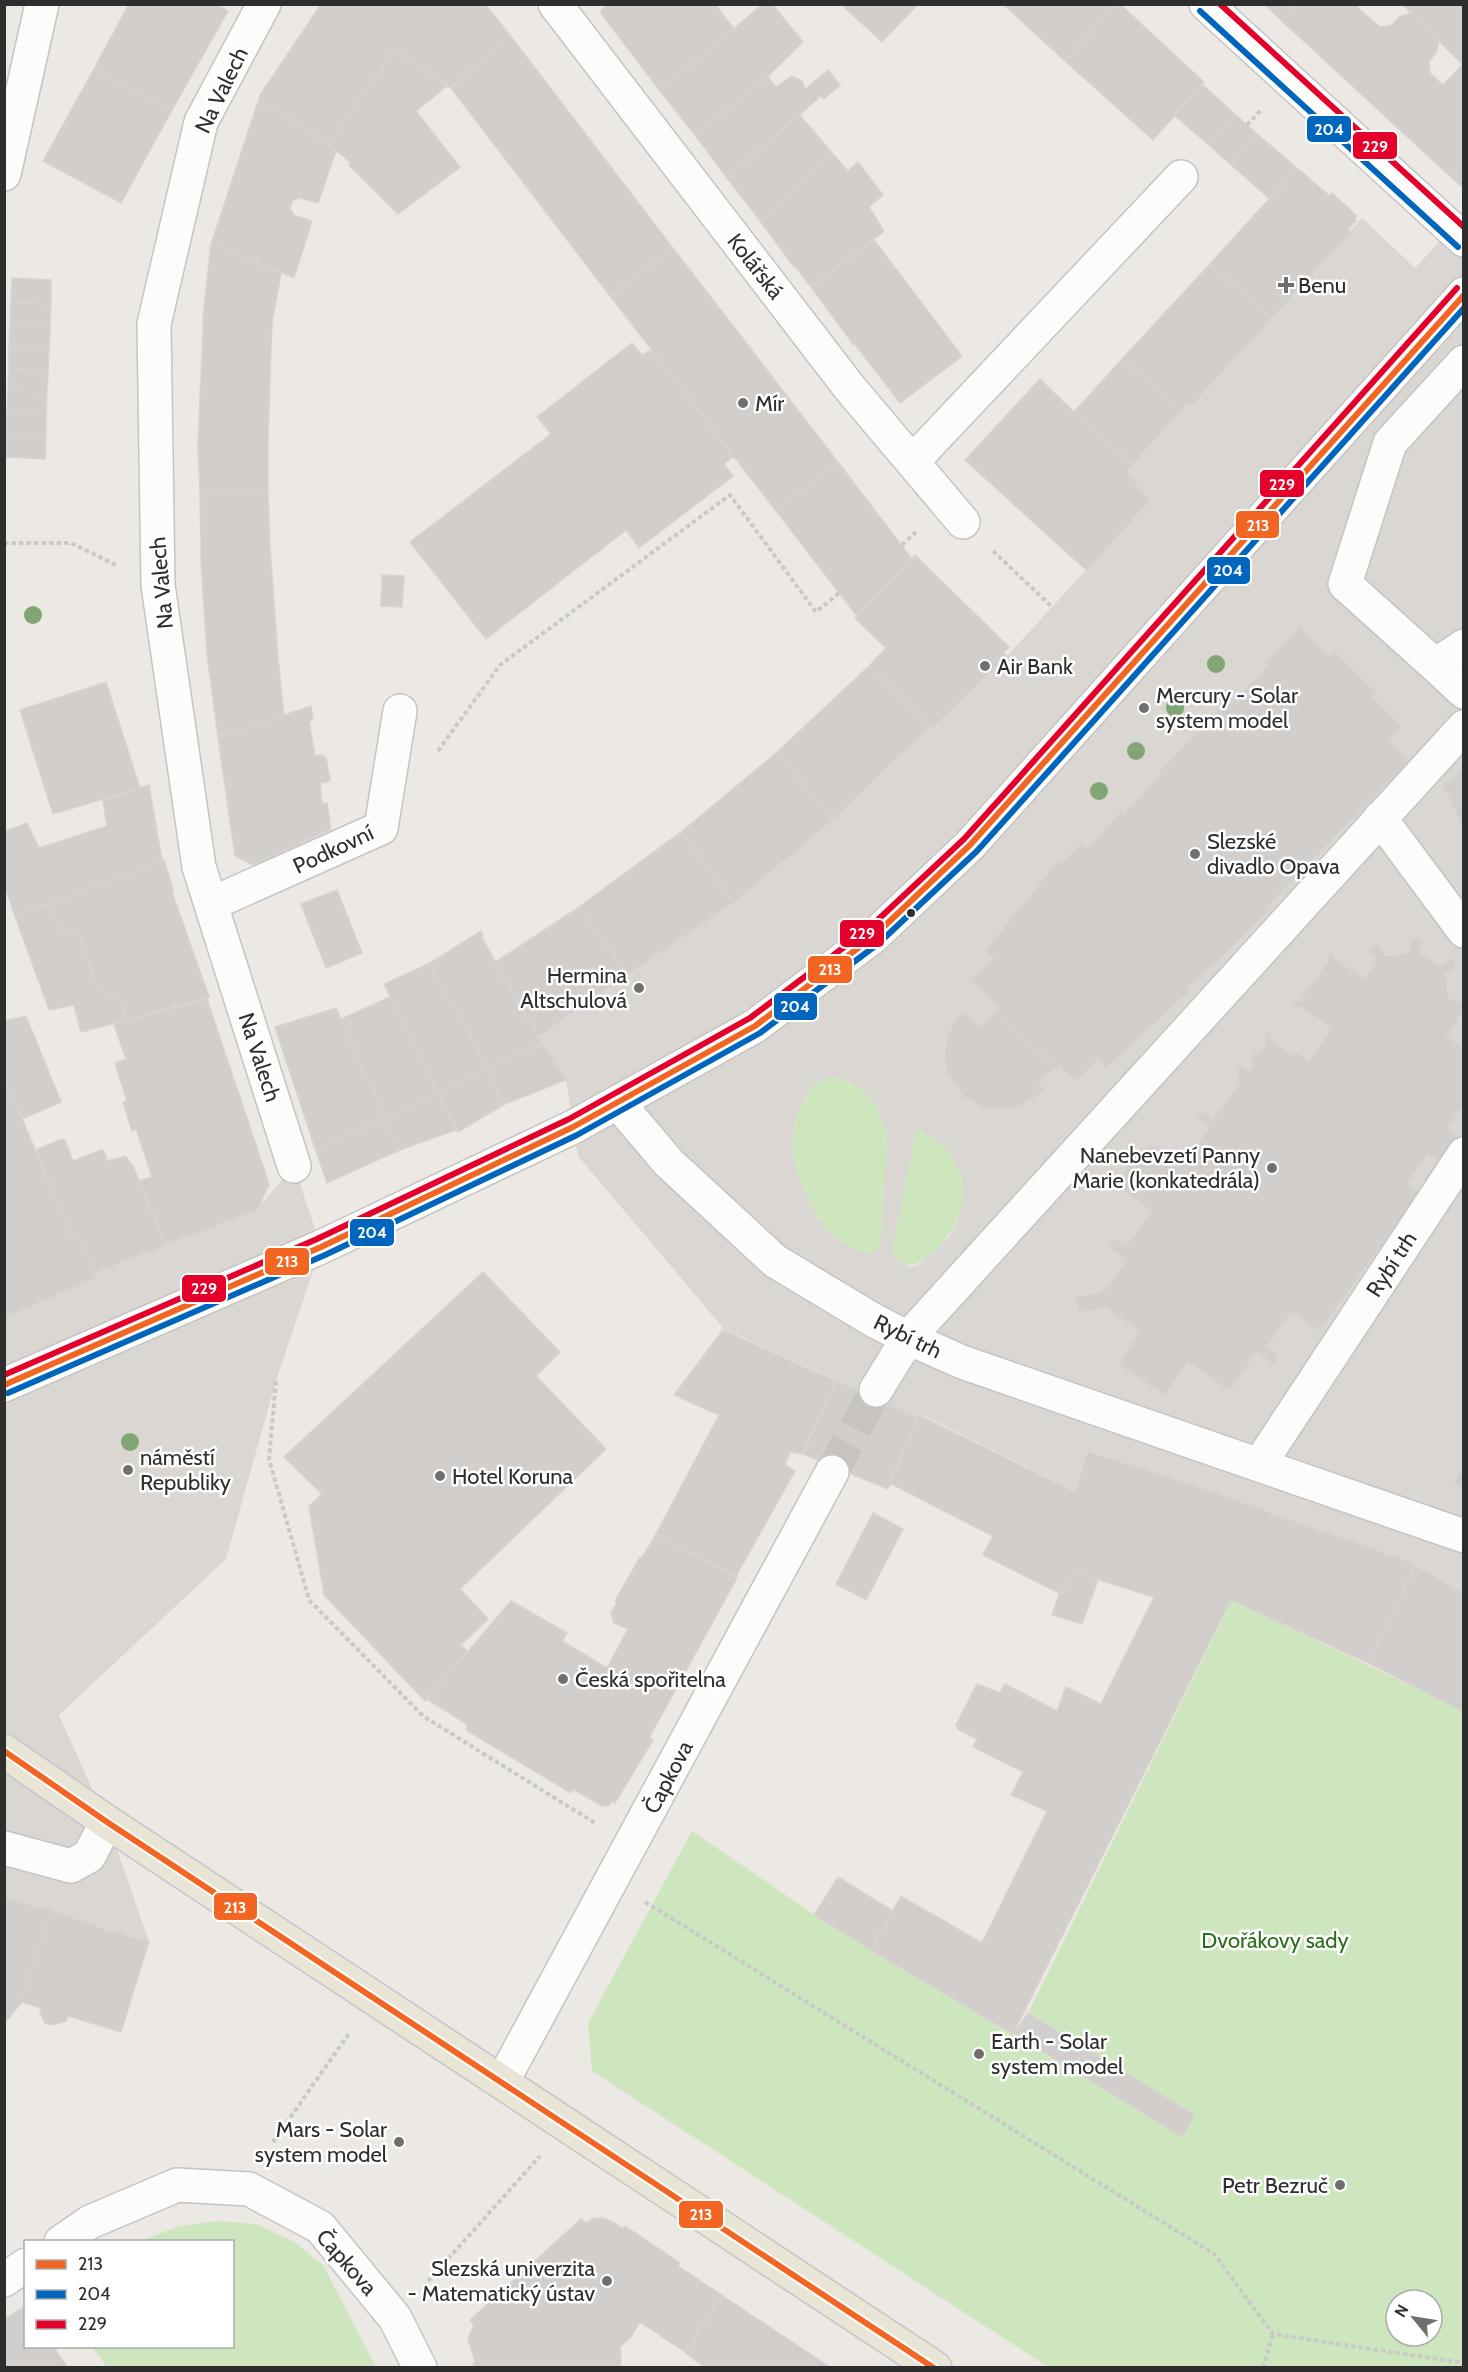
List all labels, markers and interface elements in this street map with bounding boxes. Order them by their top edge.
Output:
street label: Na Valech [189,43,254,138]
line badge: 204 [1306,115,1352,143]
text: 204 [1314,120,1344,139]
line badge: 229 [1352,131,1398,160]
text: 229 [1362,137,1388,156]
street label: Kolářská [722,228,790,305]
place label: Benu [1298,272,1346,299]
marker: Benu [1279,278,1293,292]
place label: Mír [755,390,784,417]
marker: Mír [736,396,750,410]
line badge: 229 [1259,469,1305,498]
text: 229 [1269,475,1295,494]
line badge: 213 [1235,510,1280,539]
text: 213 [1247,516,1270,535]
street label: Na Valech [144,536,179,630]
line badge: 204 [1206,556,1251,585]
text: 204 [1213,561,1243,580]
place label: Air Bank [997,653,1073,680]
marker: Air Bank [978,659,992,673]
place label: Mercury - Solar system model [1156,682,1298,734]
marker: Mercury - Solar system model [1137,701,1151,715]
street label: Podkovní [289,819,378,880]
place label: Slezské divadlo Opava [1207,828,1340,880]
marker: Slezské divadlo Opava [1188,847,1202,861]
unlabelled marker [905,907,917,919]
line badge: 229 [839,919,885,948]
text: 229 [849,924,875,943]
line badge: 213 [807,955,853,984]
text: 213 [819,960,842,979]
place label: Hermina Altschulová [520,962,627,1014]
marker: Hermina Altschulová [632,981,646,995]
line badge: 204 [773,992,818,1021]
text: 204 [780,997,810,1016]
street label: Na Valech [232,1009,287,1105]
place label: Nanebevzetí Panny Marie (konkatedrála) [1073,1142,1260,1194]
marker: Nanebevzetí Panny Marie (konkatedrála) [1265,1161,1279,1175]
line badge: 204 [349,1218,395,1247]
text: 204 [357,1223,387,1242]
street label: Rybí trh [1360,1227,1422,1302]
line badge: 213 [264,1247,310,1276]
text: 213 [276,1252,299,1271]
line badge: 229 [181,1274,227,1303]
text: 229 [191,1279,217,1298]
street label: Rybí trh [869,1308,946,1364]
place label: náměstí Republiky [140,1444,231,1496]
marker: náměstí Republiky [121,1463,135,1477]
place label: Hotel Koruna [452,1463,573,1490]
marker: Hotel Koruna [433,1469,447,1483]
place label: Česká spořitelna [575,1666,726,1693]
marker: Česká spořitelna [556,1672,570,1686]
street label: Čapkova [638,1736,699,1818]
line badge: 213 [213,1892,258,1921]
text: 213 [224,1898,247,1917]
park label: Dvořákovy sady [1201,1927,1349,1954]
place label: Earth - Solar system model [991,2028,1124,2080]
marker: Earth - Solar system model [972,2047,986,2061]
place label: Mars - Solar system model [255,2116,388,2168]
marker: Mars - Solar system model [392,2135,406,2149]
place label: Petr Bezruč [1222,2172,1328,2199]
marker: Petr Bezruč [1333,2178,1347,2192]
line badge: 213 [678,2200,724,2229]
text: 213 [690,2205,713,2224]
street label: Čapkova [311,2224,383,2301]
legend [24,2240,234,2348]
text: 213 [78,2253,103,2275]
place label: Slezská univerzita - Matematický ústav [407,2255,595,2307]
marker: Slezská univerzita - Matematický ústav [600,2274,614,2288]
text: 204 [78,2283,110,2305]
north arrow [1384,2288,1444,2348]
text: N [1390,2301,1412,2320]
text: 229 [78,2313,107,2335]

